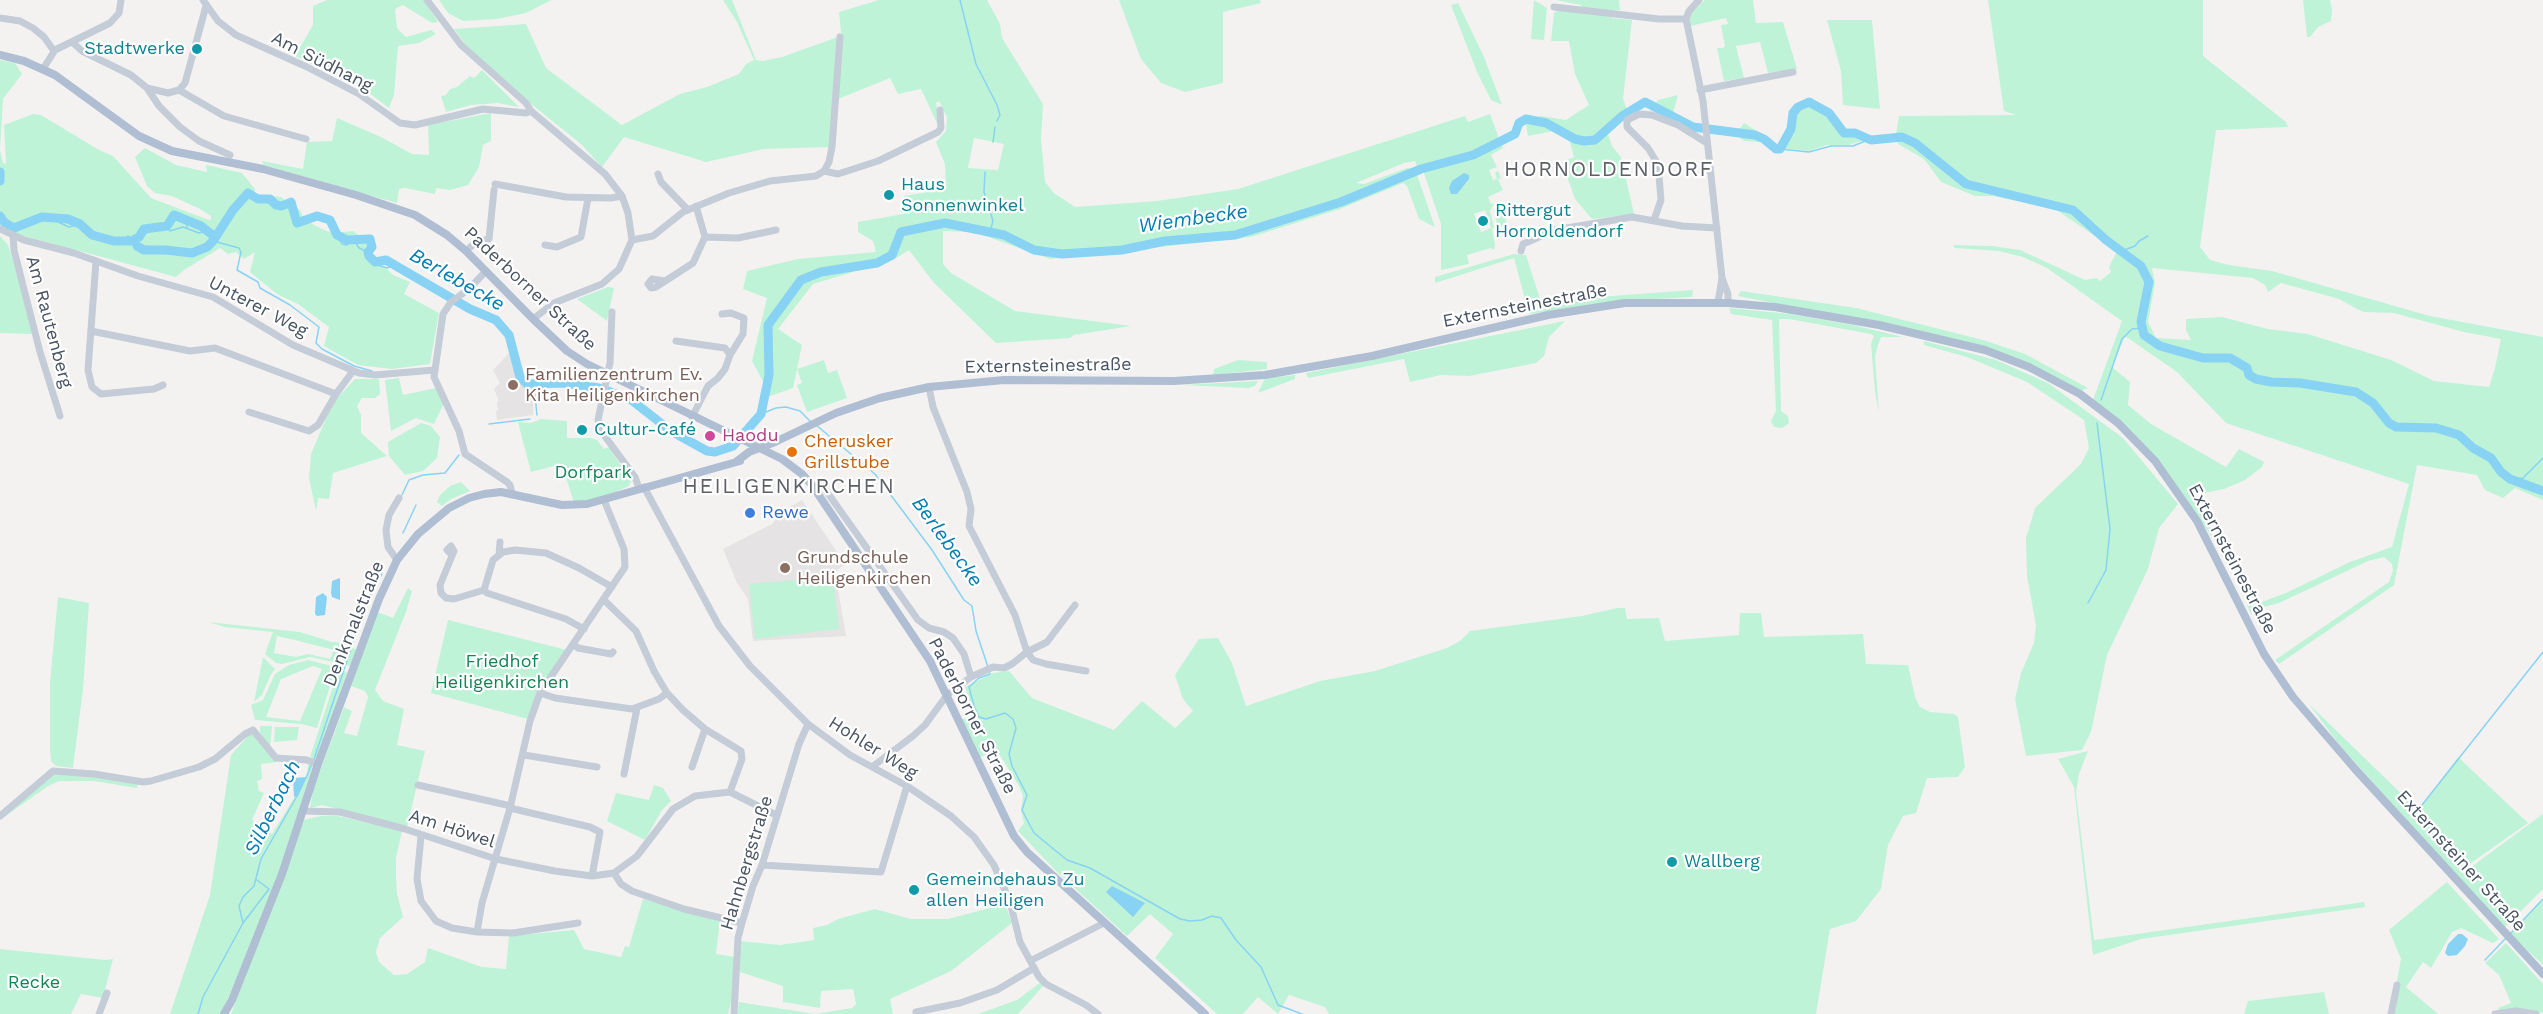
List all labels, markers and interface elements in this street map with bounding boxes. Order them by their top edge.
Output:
street label: Am Südhang [268,27,376,97]
place label: Stadtwerke [84,38,185,60]
marker: Stadtwerke [190,42,204,56]
district label: HORNOLDENDORF [1504,157,1714,183]
place label: Haus Sonnenwinkel [901,174,1024,216]
marker: Haus Sonnenwinkel [882,188,896,202]
water label: Wiembecke [1137,199,1249,239]
place label: Rittergut Hornoldendorf [1495,200,1623,242]
marker: Rittergut Hornoldendorf [1476,214,1490,228]
street label: Paderborner Straße [460,222,600,356]
water label: Berlebecke [405,243,509,317]
street label: Am Rautenberg [21,254,77,390]
street label: Unterer Weg [205,272,311,342]
street label: Externsteinestraße [1441,279,1609,333]
street label: Externsteinestraße [964,354,1132,378]
place label: Familienzentrum Ev. Kita Heiligenkirchen [525,364,703,406]
marker: Familienzentrum Ev. Kita Heiligenkirchen [506,378,520,392]
place label: Cultur-Café [594,419,696,441]
marker: Cultur-Café [575,423,589,437]
place label: Haodu [722,425,778,447]
marker: Haodu [703,429,717,443]
place label: Cherusker Grillstube [804,431,893,474]
marker: Cherusker Grillstube [785,445,799,459]
park label: Dorfpark [554,462,632,484]
district label: HEILIGENKIRCHEN [683,474,895,500]
street label: Externsteinestraße [2183,480,2281,638]
water label: Berlebecke [906,492,988,592]
place label: Rewe [762,502,809,524]
marker: Rewe [743,506,757,520]
place label: Grundschule Heiligenkirchen [797,547,931,590]
street label: Denkmalstraße [319,558,389,690]
marker: Grundschule Heiligenkirchen [778,561,792,575]
street label: Paderborner Straße [923,634,1021,798]
park label: Friedhof Heiligenkirchen [435,651,569,694]
street label: Hohler Weg [824,712,922,784]
water label: Silberbach [240,757,306,859]
street label: Externsteiner Straße [2392,786,2530,936]
street label: Hahnbergstraße [716,793,778,933]
street label: Am Höwel [406,805,498,853]
place label: Wallberg [1684,851,1760,873]
marker: Wallberg [1665,855,1679,869]
place label: Gemeindehaus Zu allen Heiligen [926,869,1085,912]
marker: Gemeindehaus Zu allen Heiligen [907,883,921,897]
park label: Recke [8,972,60,994]

